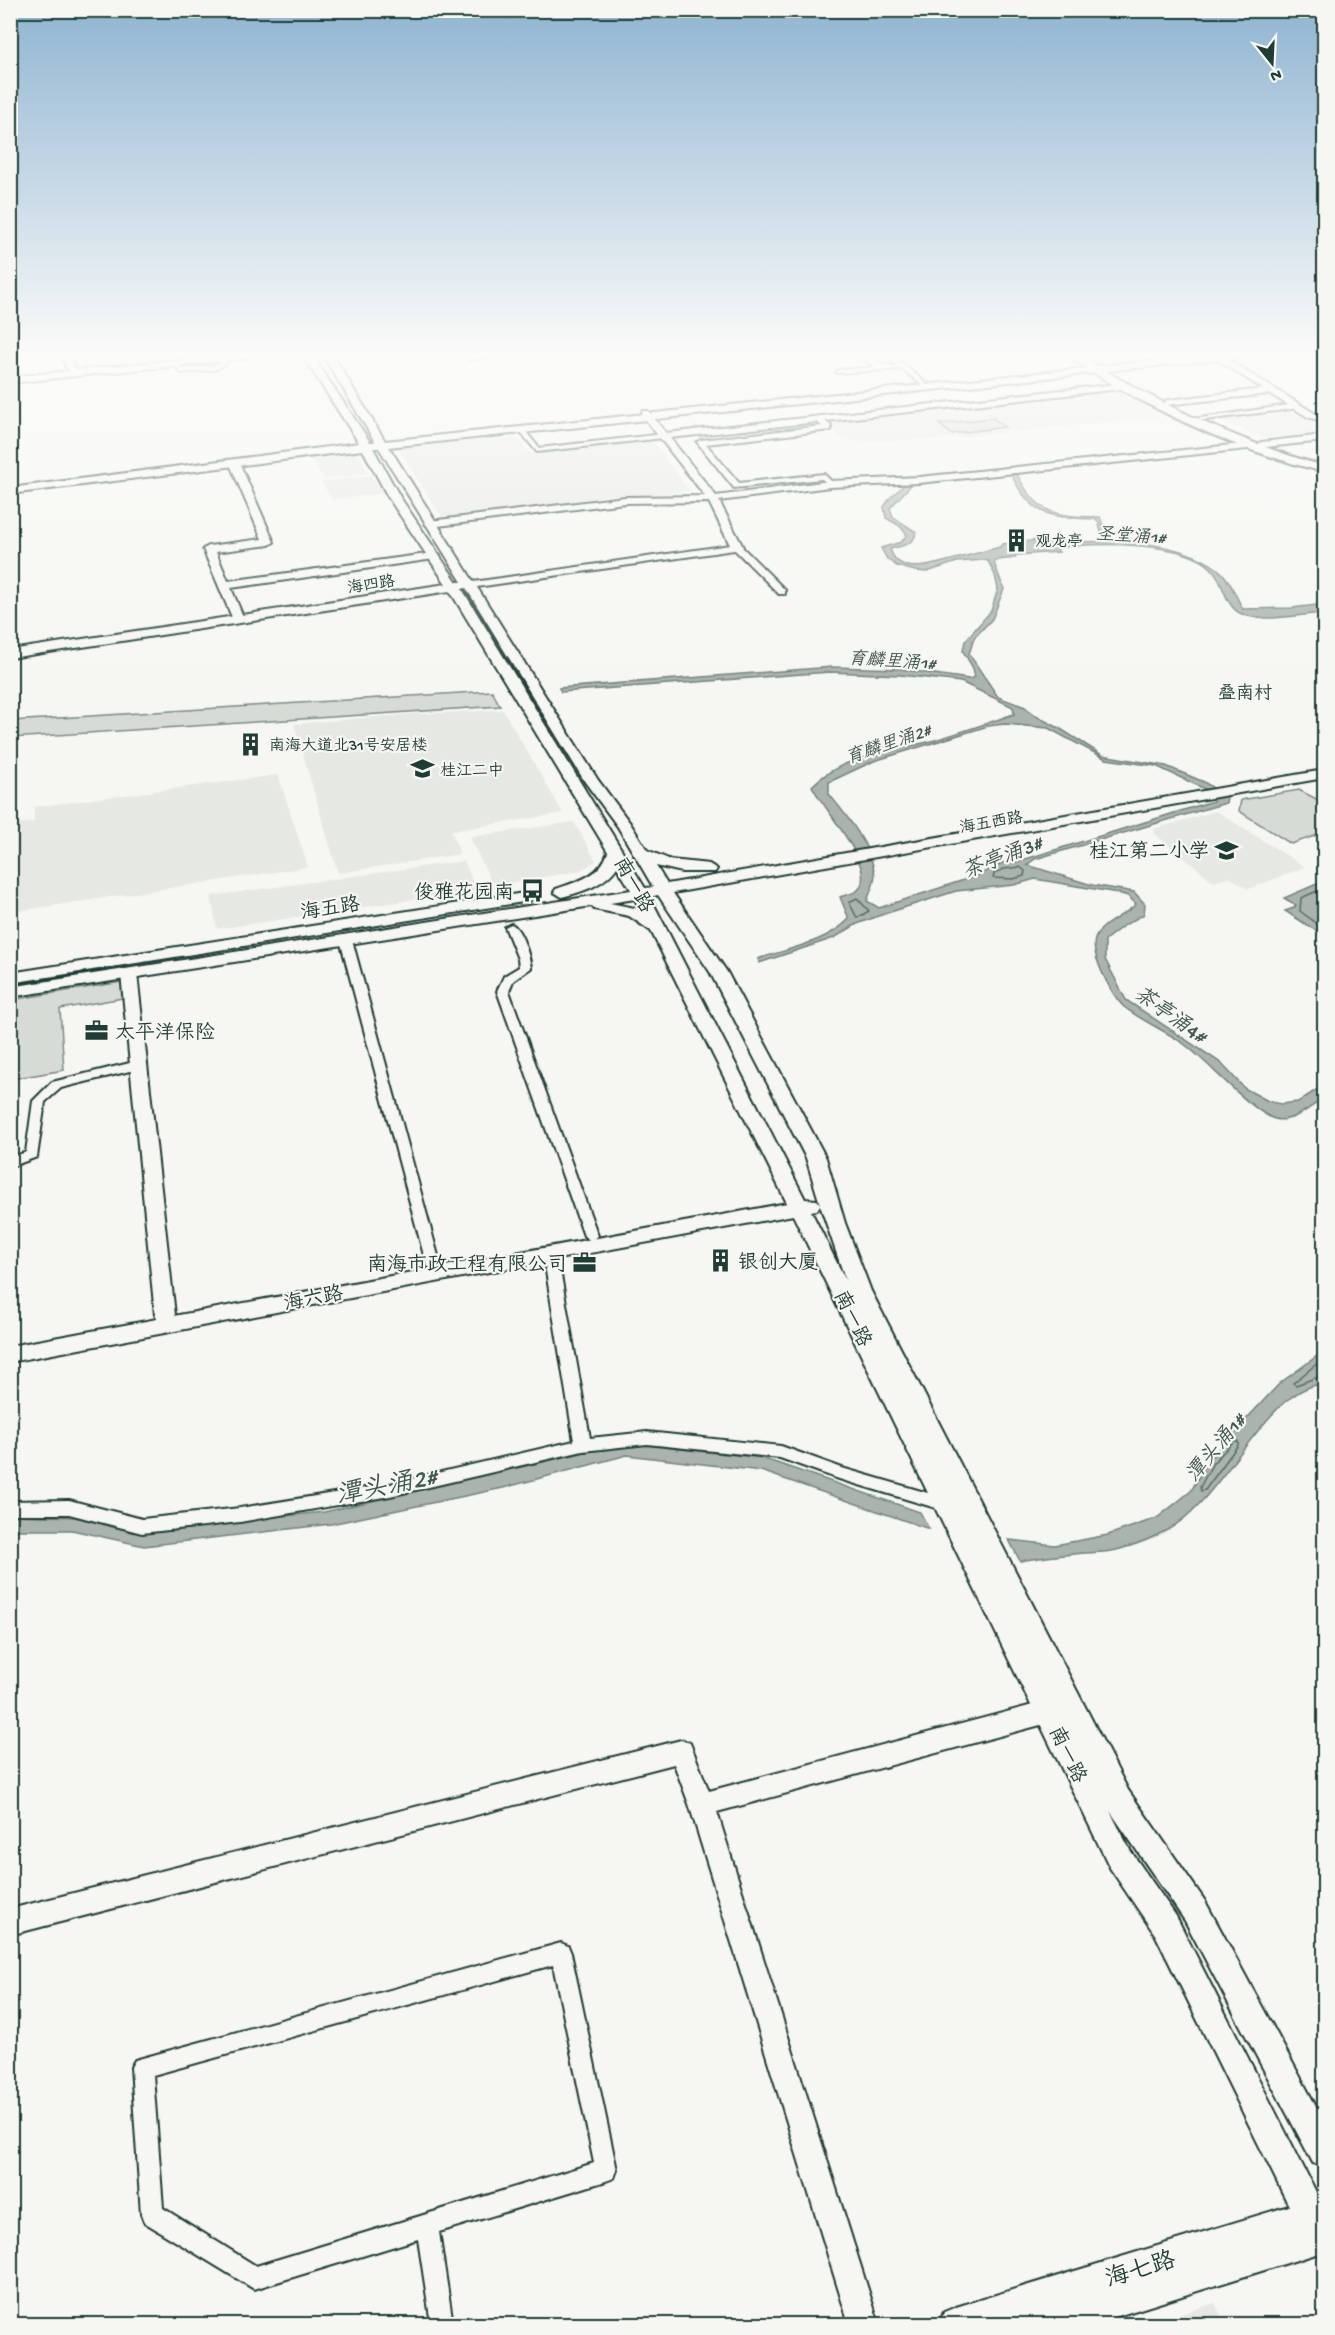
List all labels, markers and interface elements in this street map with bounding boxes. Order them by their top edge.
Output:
north arrow [1242,33,1302,93]
text: N [1267,63,1283,85]
water label: 圣堂涌1# [1095,524,1168,551]
building icon: 观龙亭 [1004,527,1030,553]
place label: 观龙亭 [1035,532,1083,553]
street label: 海四路 [346,571,397,600]
water label: 育麟里涌1# [847,648,938,676]
district label: 叠南村 [1218,683,1272,705]
water label: 育麟里涌2# [843,719,936,770]
building icon: 南海大道北31号安居楼 [238,731,264,757]
place label: 南海大道北31号安居楼 [269,736,428,757]
school or university icon: 桂江二中 [409,756,435,782]
place label: 桂江二中 [440,761,504,782]
street label: 海五西路 [958,808,1025,839]
water label: 茶亭涌3# [959,830,1049,886]
school or university icon: 桂江第二小学 [1214,837,1240,863]
place label: 桂江第二小学 [1089,840,1209,865]
street label: 南一路 [607,853,659,918]
bus stop icon: 俊雅花园南 [519,878,545,904]
place label: 俊雅花园南 [414,881,514,906]
street label: 海五路 [299,892,363,927]
water label: 茶亭涌4# [1128,981,1213,1052]
office icon: 太平洋保险 [84,1018,110,1044]
place label: 太平洋保险 [115,1021,215,1046]
building icon: 银创大厦 [707,1248,733,1274]
office icon: 南海市政工程有限公司 [572,1250,598,1276]
place label: 银创大厦 [738,1251,818,1276]
place label: 南海市政工程有限公司 [367,1253,567,1278]
street label: 海六路 [282,1281,346,1317]
street label: 南一路 [827,1287,877,1352]
water label: 潭头涌1# [1181,1408,1255,1488]
water label: 潭头涌2# [333,1461,442,1513]
street label: 南一路 [1042,1723,1092,1788]
street label: 海七路 [1102,2245,1180,2296]

